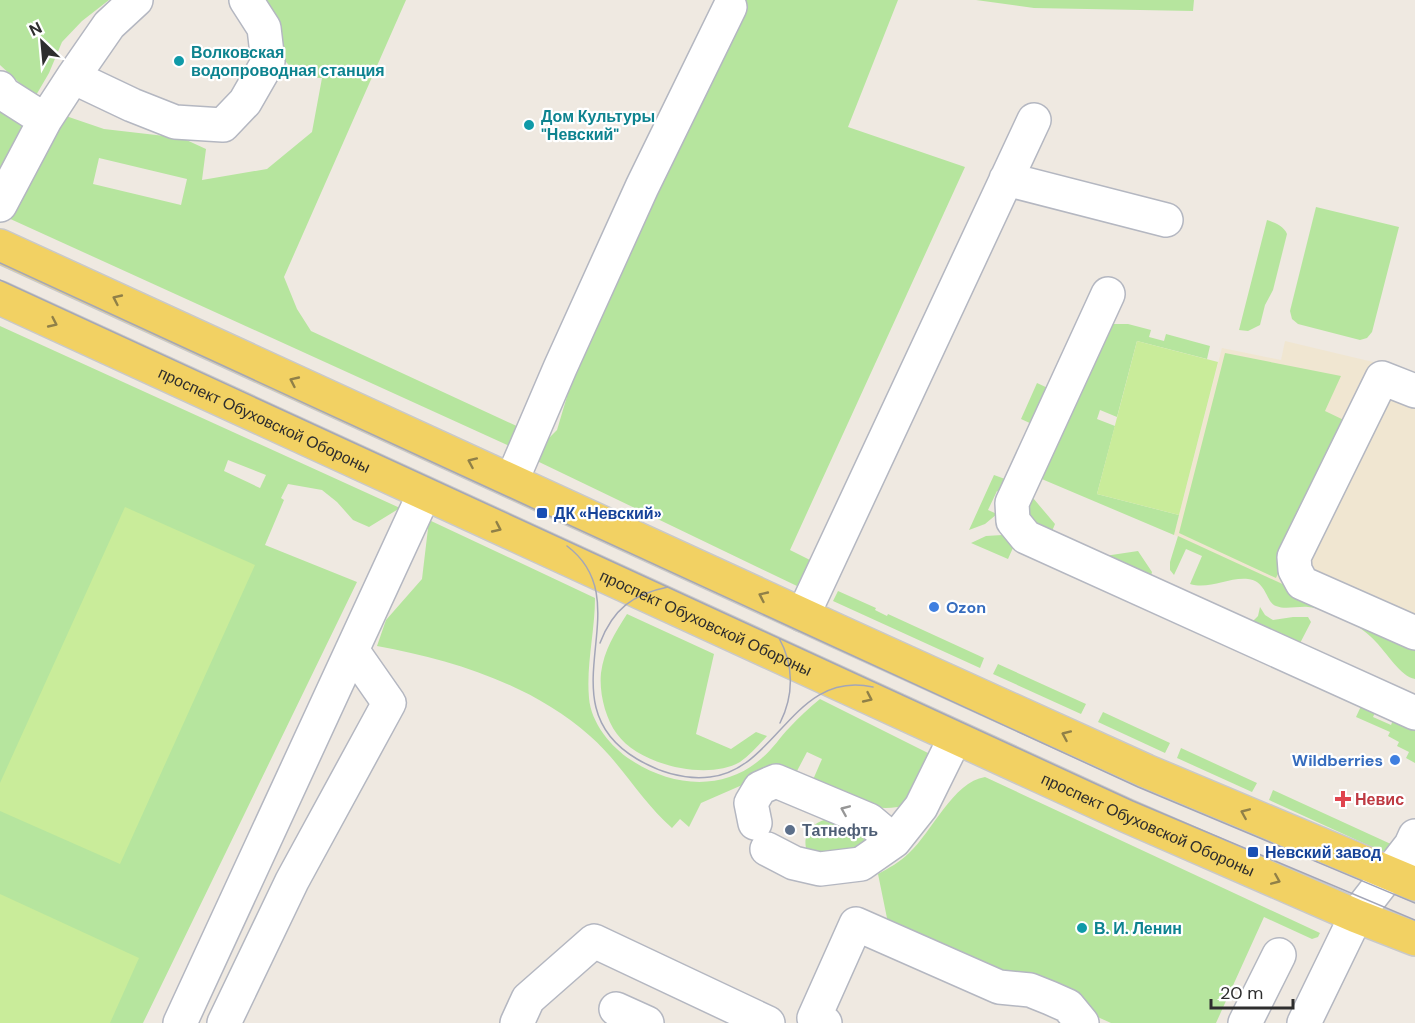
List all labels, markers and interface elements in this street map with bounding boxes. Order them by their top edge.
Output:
north arrow [12,12,72,72]
text: N [26,17,45,41]
place label: Волковская водопроводная станция [191,42,385,81]
marker: Волковская водопроводная станция [172,54,186,68]
place label: Дом Культуры "Невский" [541,106,655,145]
marker: Дом Культуры "Невский" [522,118,536,132]
one-way arrow [112,295,123,307]
one-way arrow [47,315,58,327]
street label: проспект Обуховской Обороны [155,362,374,477]
one-way arrow [290,376,301,388]
one-way arrow [467,457,478,469]
place label: ДК «Невский» [554,503,662,524]
marker: ДК «Невский» [535,506,549,520]
one-way arrow [491,520,502,532]
street label: проспект Обуховской Обороны [597,565,815,680]
one-way arrow [759,592,770,604]
place label: Ozon [946,597,986,618]
marker: Ozon [927,600,941,614]
one-way arrow [861,691,872,703]
one-way arrow [1061,730,1072,742]
place label: Wildberries [1292,750,1383,771]
marker: Wildberries [1388,753,1402,767]
street label: проспект Обуховской Обороны [1038,768,1258,881]
place label: Невис [1355,789,1404,810]
marker: Невис [1336,792,1350,806]
one-way arrow [840,805,851,817]
one-way arrow [1240,808,1251,820]
place label: Татнефть [802,820,878,841]
marker: Татнефть [783,823,797,837]
place label: Невский завод [1265,842,1381,863]
marker: Невский завод [1246,845,1260,859]
one-way arrow [1270,873,1281,885]
place label: В. И. Ленин [1094,918,1182,939]
marker: В. И. Ленин [1075,921,1089,935]
scale bar [1211,972,1294,1010]
text: 20 m [1220,981,1263,1005]

